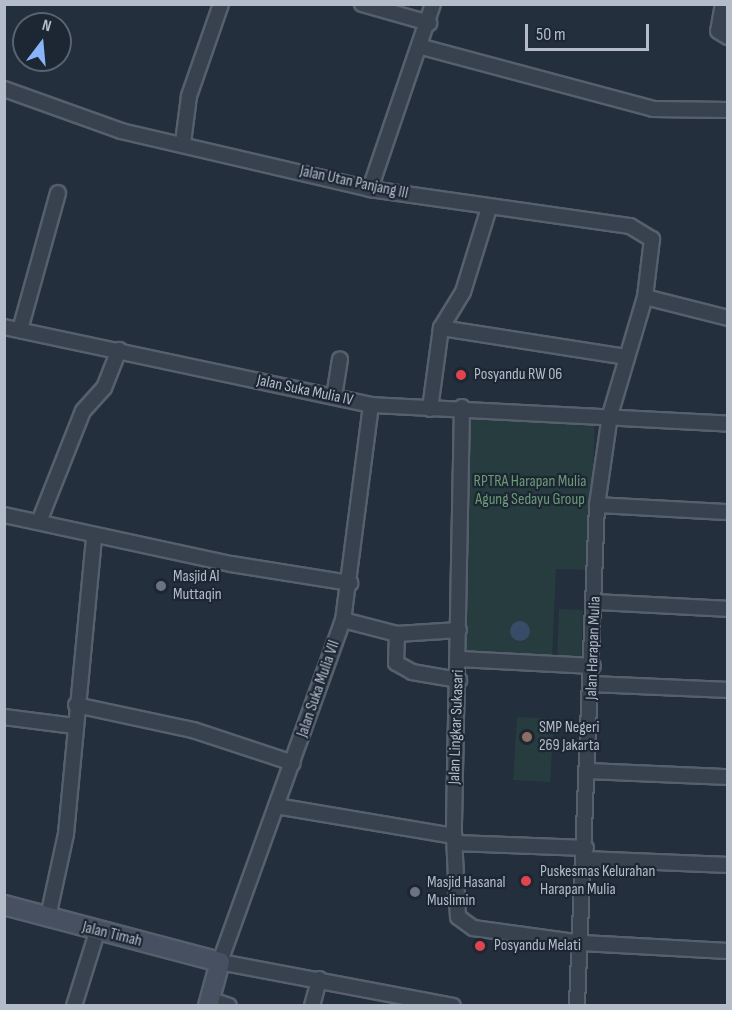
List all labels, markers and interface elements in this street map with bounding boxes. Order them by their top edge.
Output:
north arrow [12,12,72,72]
scale bar [528,12,652,50]
text: N [40,16,53,36]
text: 50 m [536,24,566,45]
street label: Jalan Utan Panjang III [298,162,410,204]
place label: Posyandu RW 06 [474,365,562,385]
marker: Posyandu RW 06 [452,366,470,384]
street label: Jalan Suka Mulia IV [255,371,355,411]
park label: RPTRA Harapan Mulia Agung Sedayu Group [474,472,586,510]
place label: Masjid Al Muttaqin [173,567,221,605]
marker: Masjid Al Muttaqin [154,579,168,593]
street label: Jalan Harapan Mulia [583,596,605,700]
street label: Jalan Suka Mulia VII [293,638,345,740]
street label: Jalan Lingkar Sukasari [445,669,469,785]
place label: SMP Negeri 269 Jakarta [539,718,600,756]
marker: SMP Negeri 269 Jakarta [520,730,534,744]
place label: Puskesmas Kelurahan Harapan Mulia [540,862,655,900]
marker: Puskesmas Kelurahan Harapan Mulia [517,872,535,890]
place label: Masjid Hasanal Muslimin [427,873,506,911]
marker: Masjid Hasanal Muslimin [408,885,422,899]
street label: Jalan Timah [80,918,144,952]
place label: Posyandu Melati [494,936,581,956]
marker: Posyandu Melati [471,937,489,955]

